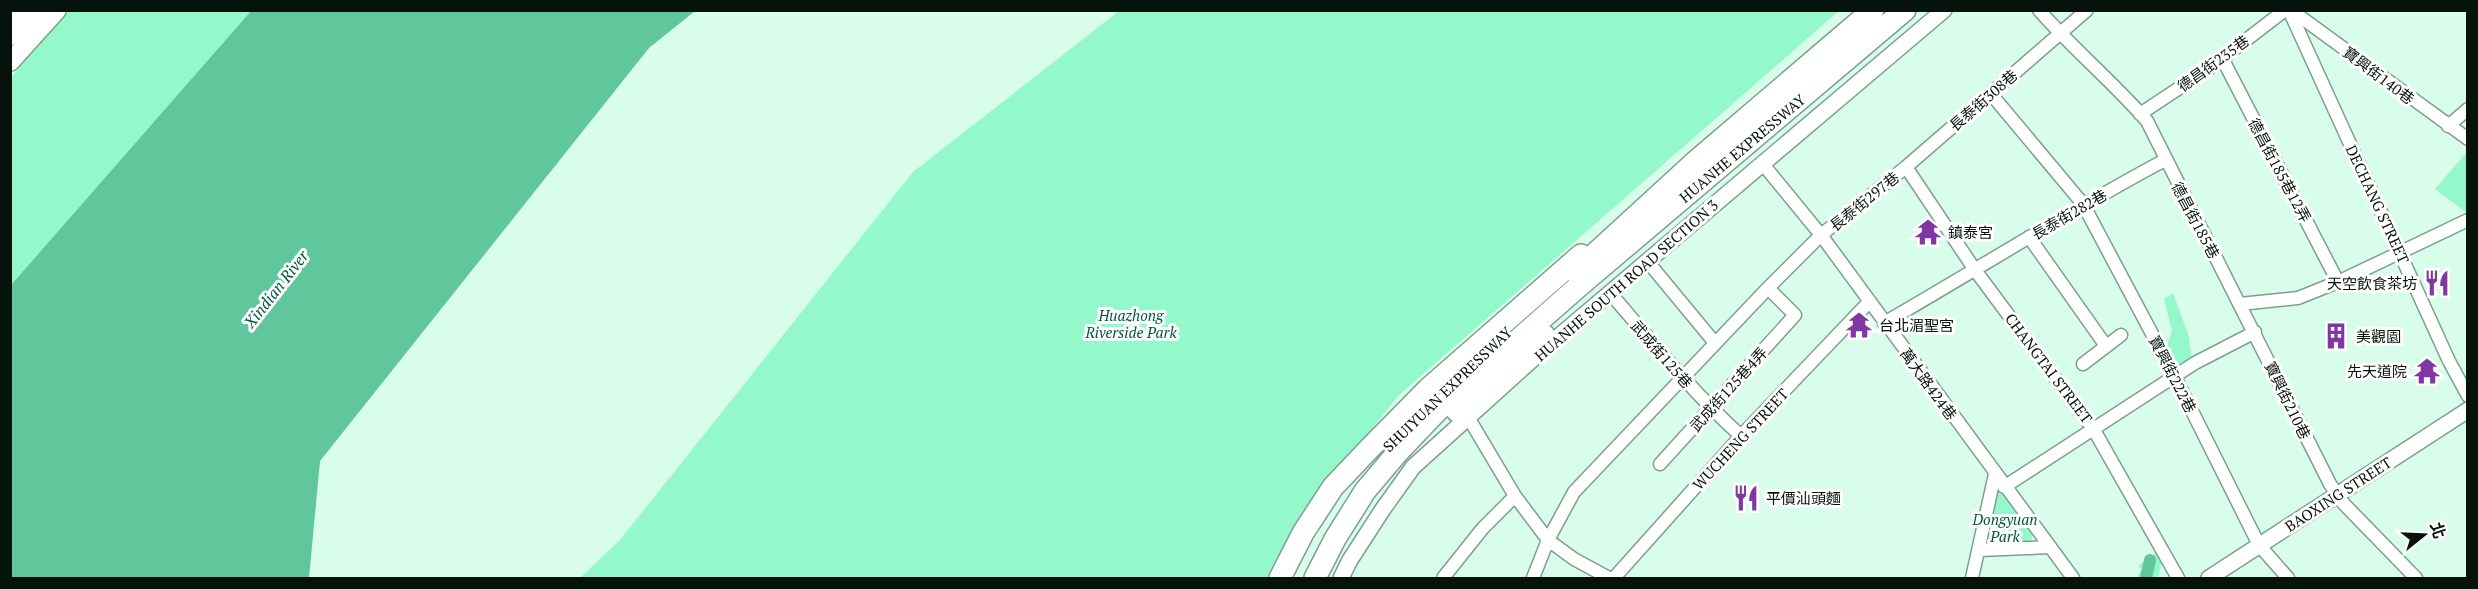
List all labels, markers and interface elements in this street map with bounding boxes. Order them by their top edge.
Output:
street label: 德昌街235巷 [2173,30,2253,96]
street label: 寶興街140巷 [2339,42,2419,108]
street label: 長泰街308巷 [1945,65,2021,135]
street label: HUANHE EXPRESSWAY [1675,89,1810,207]
street label: 德昌街185巷12弄 [2244,115,2316,225]
street label: DECHANG STREET [2342,141,2414,267]
street label: 長泰街297巷 [1825,167,1903,235]
street label: 德昌街185巷 [2167,178,2225,262]
street label: 長泰街282巷 [2028,184,2110,244]
street label: HUANHE SOUTH ROAD SECTION 3 [1530,195,1722,365]
temple icon: 鎮泰宮 [1913,217,1943,247]
place label: 鎮泰宮 [1948,222,1993,242]
water label: Xindian River [238,245,314,333]
restaurant icon: 天空飲食茶坊 [2422,268,2452,298]
place label: 天空飲食茶坊 [2327,273,2417,293]
park label: Huazhong Riverside Park [1084,305,1177,342]
street label: CHANGTAI STREET [2001,309,2097,427]
temple icon: 台北湄聖宮 [1844,310,1874,340]
place label: 台北湄聖宮 [1879,315,1954,335]
street label: 武成街125巷 [1627,316,1697,392]
building icon: 美觀園 [2321,321,2351,351]
street label: SHUIYUAN EXPRESSWAY [1378,322,1516,456]
place label: 美觀園 [2356,326,2401,346]
street label: 寶興街222巷 [2145,332,2201,416]
street label: 武成街125巷4弄 [1685,343,1771,435]
street label: 萬大路424巷 [1896,344,1962,424]
temple icon: 先天道院 [2412,356,2442,386]
street label: 寶興街210巷 [2261,358,2315,442]
place label: 先天道院 [2347,361,2407,381]
street label: WUCHENG STREET [1688,384,1792,494]
street label: BAOXING STREET [2281,452,2395,536]
restaurant icon: 平價汕頭麵 [1731,483,1761,513]
place label: 平價汕頭麵 [1766,488,1841,508]
north arrow [2394,505,2454,565]
park label: Dongyuan Park [1971,509,2038,546]
text: 北 [2425,519,2451,541]

